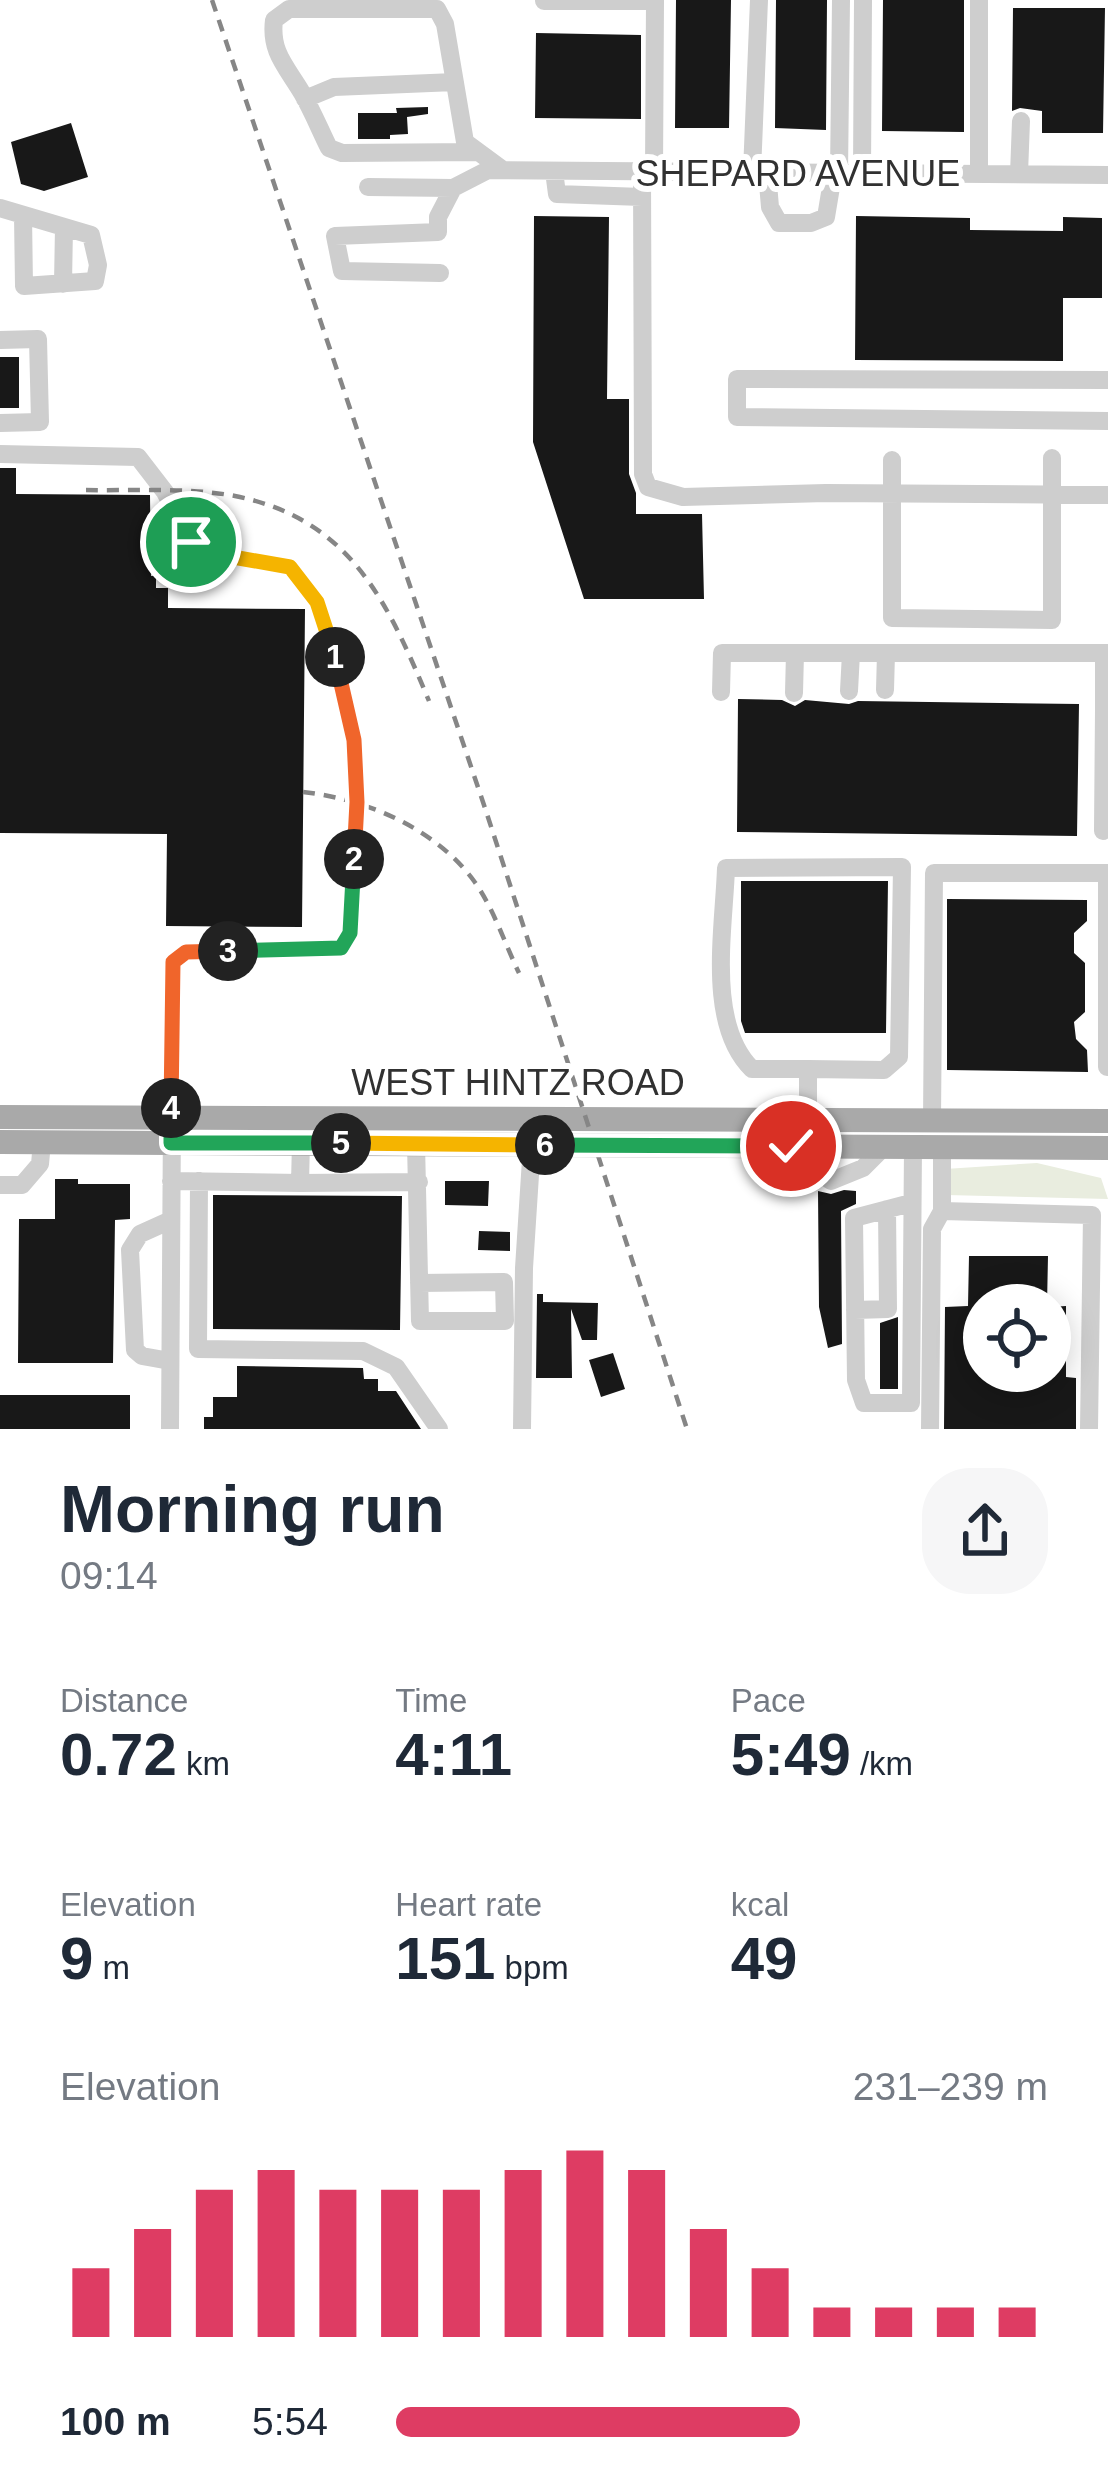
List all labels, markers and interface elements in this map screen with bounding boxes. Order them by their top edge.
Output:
street label: SHEPARD AVENUE [636,153,960,194]
pin [140,491,242,593]
icon: arrive [158,509,224,575]
pin: 1 [305,627,365,687]
text: 1 [326,638,344,675]
pin: 2 [324,829,384,889]
text: 2 [345,840,363,877]
pin: 3 [198,921,258,981]
text: 3 [219,932,237,969]
street label: WEST HINTZ ROAD [351,1062,685,1103]
pin: 4 [141,1078,201,1138]
text: 4 [162,1089,180,1126]
pin [740,1095,842,1197]
pin: 5 [311,1113,371,1173]
icon: check [758,1113,824,1179]
pin: 6 [515,1115,575,1175]
text: 5 [332,1124,350,1161]
text: 6 [536,1126,554,1163]
map controls [963,1284,1071,1392]
button: locate [963,1284,1071,1392]
button: share [922,1468,1048,1594]
text: Morning run [60,1472,445,1546]
text: 09:14 [60,1554,158,1597]
text: Distance [60,1682,188,1719]
text: Time [395,1682,467,1719]
text: Pace [731,1682,806,1719]
text: 0.72 [60,1721,177,1788]
text: 4:11 [395,1721,512,1788]
text: 5:49 [731,1721,851,1788]
text: km [177,1745,230,1782]
text: /km [851,1745,913,1782]
text: Elevation [60,1886,196,1923]
text: Heart rate [395,1886,542,1923]
text: kcal [731,1886,789,1923]
text: 9 [60,1925,93,1992]
text: 151 [395,1925,495,1992]
text: 49 [731,1925,797,1992]
text: m [93,1949,130,1986]
text: bpm [495,1949,569,1986]
text: Elevation [60,2065,220,2108]
text: 231–239 m [853,2065,1048,2108]
text: 100 m [60,2400,171,2443]
text: 5:54 [252,2400,328,2443]

